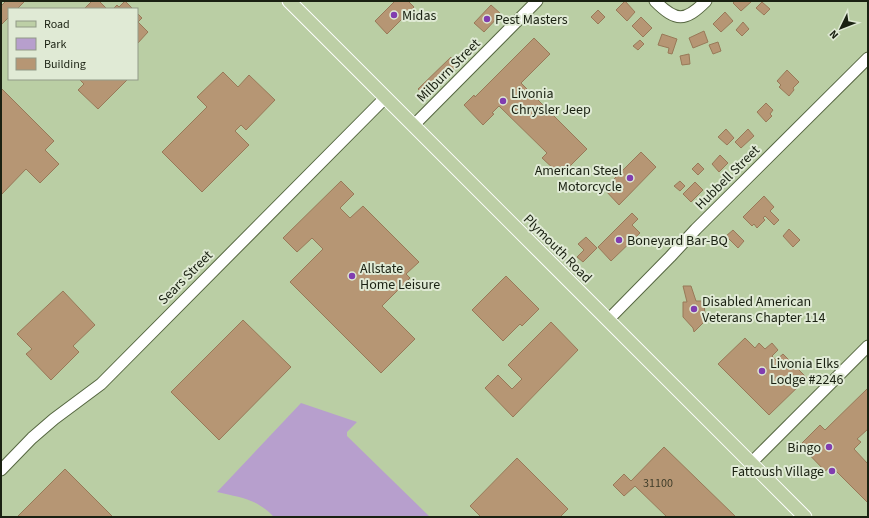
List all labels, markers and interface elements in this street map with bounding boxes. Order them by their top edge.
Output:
place label: Midas [402,6,436,26]
legend [8,8,138,80]
north arrow [821,8,861,48]
marker: Midas [389,10,399,20]
place label: Pest Masters [495,10,568,30]
marker: Pest Masters [482,14,492,24]
text: Road [44,16,70,33]
text: N [826,27,842,42]
street label: Milburn Street [412,34,485,107]
text: Park [44,36,66,53]
text: Building [44,56,86,73]
place label: Livonia Chrysler Jeep [511,84,591,120]
marker: Livonia Chrysler Jeep [498,96,508,106]
street label: Hubbell Street [691,141,765,215]
place label: American Steel Motorcycle [535,161,622,197]
marker: American Steel Motorcycle [625,173,635,183]
street label: Plymouth Road [518,210,596,288]
place label: Boneyard Bar-BQ [627,231,728,251]
marker: Boneyard Bar-BQ [614,235,624,245]
street label: Sears Street [154,246,218,309]
place label: Allstate Home Leisure [360,259,440,295]
marker: Allstate Home Leisure [347,271,357,281]
place label: Disabled American Veterans Chapter 114 [702,292,825,328]
marker: Disabled American Veterans Chapter 114 [689,304,699,314]
place label: Livonia Elks Lodge #2246 [770,354,843,390]
marker: Livonia Elks Lodge #2246 [757,366,767,376]
place label: Bingo [787,438,821,458]
marker: Bingo [824,442,834,452]
place label: Fattoush Village [732,462,824,482]
marker: Fattoush Village [827,466,837,476]
house number: 31100 [643,475,673,492]

